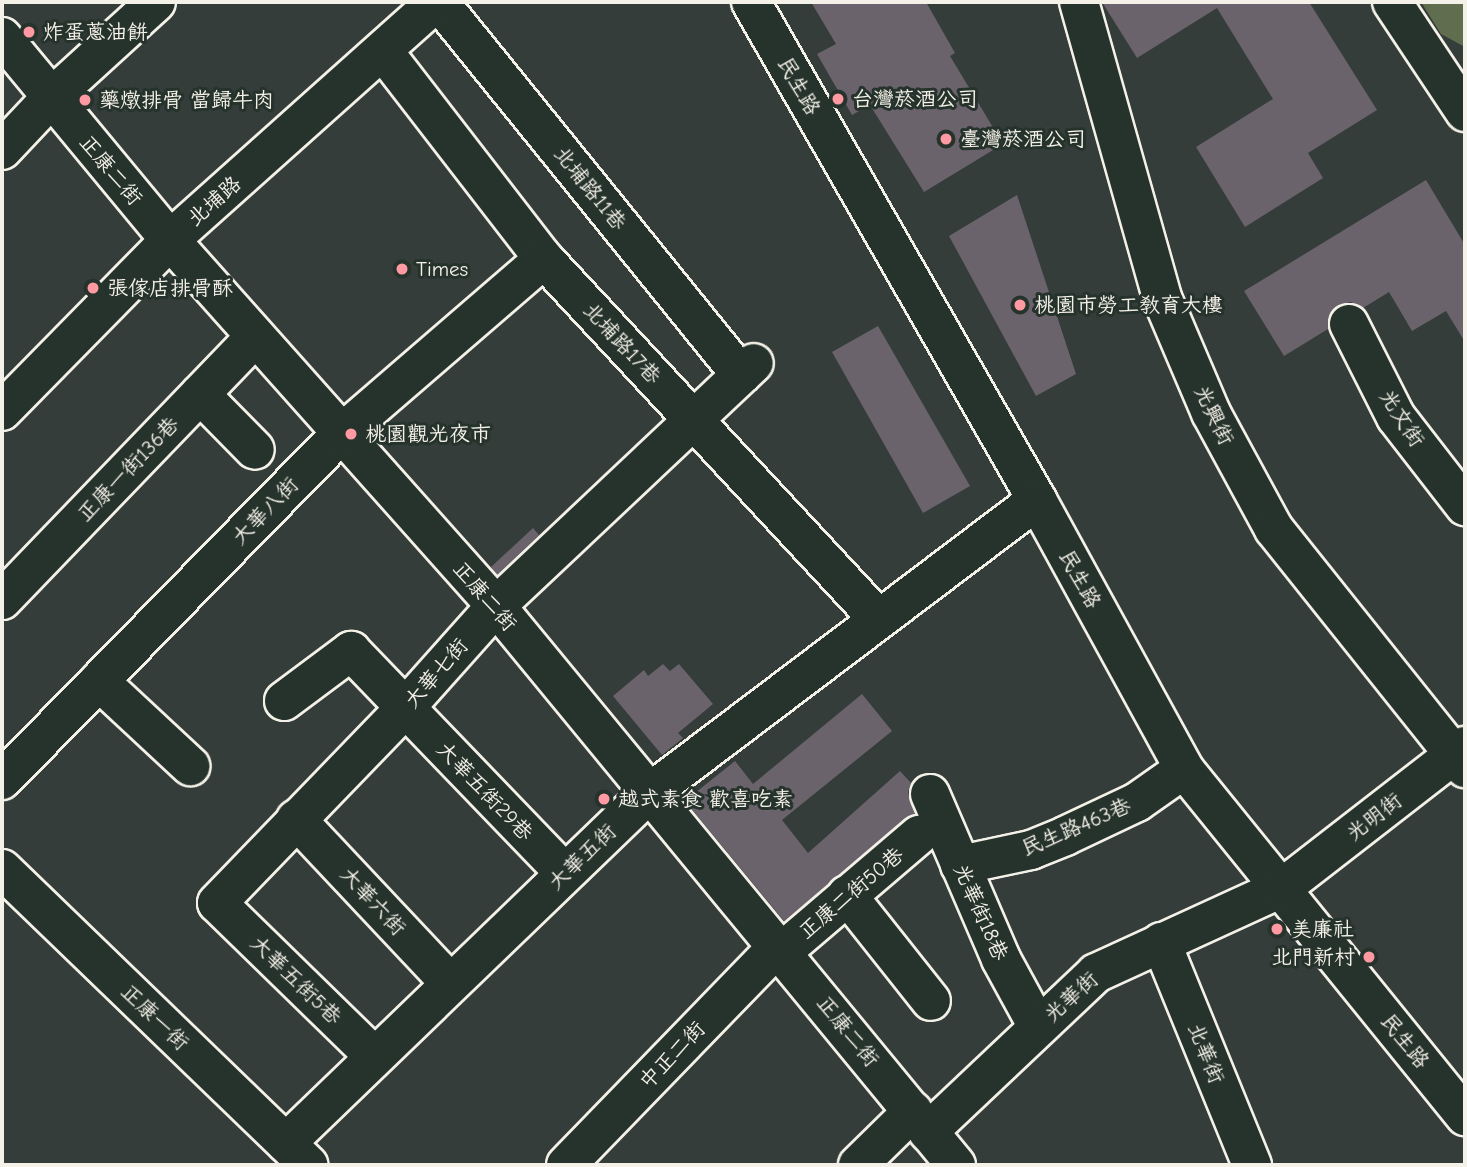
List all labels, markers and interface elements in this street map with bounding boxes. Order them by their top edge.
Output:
place label: 炸蛋蔥油餅 [43,19,148,45]
marker: 炸蛋蔥油餅 [21,24,37,40]
street label: 民生路 [772,52,826,120]
place label: 台灣菸酒公司 [852,86,978,112]
place label: 藥燉排骨 當歸牛肉 [99,87,274,113]
marker: 台灣菸酒公司 [830,91,846,107]
marker: 藥燉排骨 當歸牛肉 [77,92,93,108]
place label: 臺灣菸酒公司 [960,126,1086,152]
street label: 正康二街 [74,130,148,210]
marker: 臺灣菸酒公司 [938,131,954,147]
street label: 北埔路11巷 [549,141,631,235]
street label: 北埔路 [182,171,246,231]
place label: Times [416,256,468,282]
marker: Times [394,261,410,277]
place label: 張傢店排骨酥 [107,275,233,301]
marker: 張傢店排骨酥 [85,280,101,296]
place label: 桃園市勞工教育大樓 [1034,292,1223,318]
street label: 北埔路17巷 [578,297,666,389]
marker: 桃園市勞工教育大樓 [1012,297,1028,313]
street label: 光興街 [1189,381,1239,449]
street label: 光文街 [1374,385,1430,451]
street label: 正康一街136巷 [72,412,184,526]
place label: 桃園觀光夜市 [365,421,491,447]
marker: 桃園觀光夜市 [343,426,359,442]
street label: 大華八街 [227,472,303,550]
street label: 民生路 [1054,545,1106,613]
street label: 正康二街 [448,556,522,636]
street label: 大華七街 [399,633,473,713]
street label: 大華五街29巷 [432,737,538,845]
place label: 越式素食 歡喜吃素 [618,786,793,812]
street label: 光明街 [1341,788,1407,846]
marker: 越式素食 歡喜吃素 [596,791,612,807]
street label: 民生路463巷 [1018,793,1134,861]
street label: 大華五街 [543,819,621,895]
street label: 正康二街50巷 [793,842,909,944]
street label: 光華街18巷 [949,860,1013,964]
street label: 大華六街 [335,862,411,940]
place label: 美廉社 [1291,916,1354,942]
marker: 美廉社 [1269,921,1285,937]
street label: 大華五街5巷 [245,931,347,1029]
place label: 北門新村 [1271,944,1355,970]
marker: 北門新村 [1361,949,1377,965]
street label: 光華街 [1039,967,1103,1027]
street label: 正康一街 [116,979,194,1055]
street label: 正康二街 [812,990,884,1072]
street label: 民生路 [1375,1009,1435,1073]
street label: 中正二街 [634,1016,710,1094]
street label: 北華街 [1183,1019,1229,1087]

